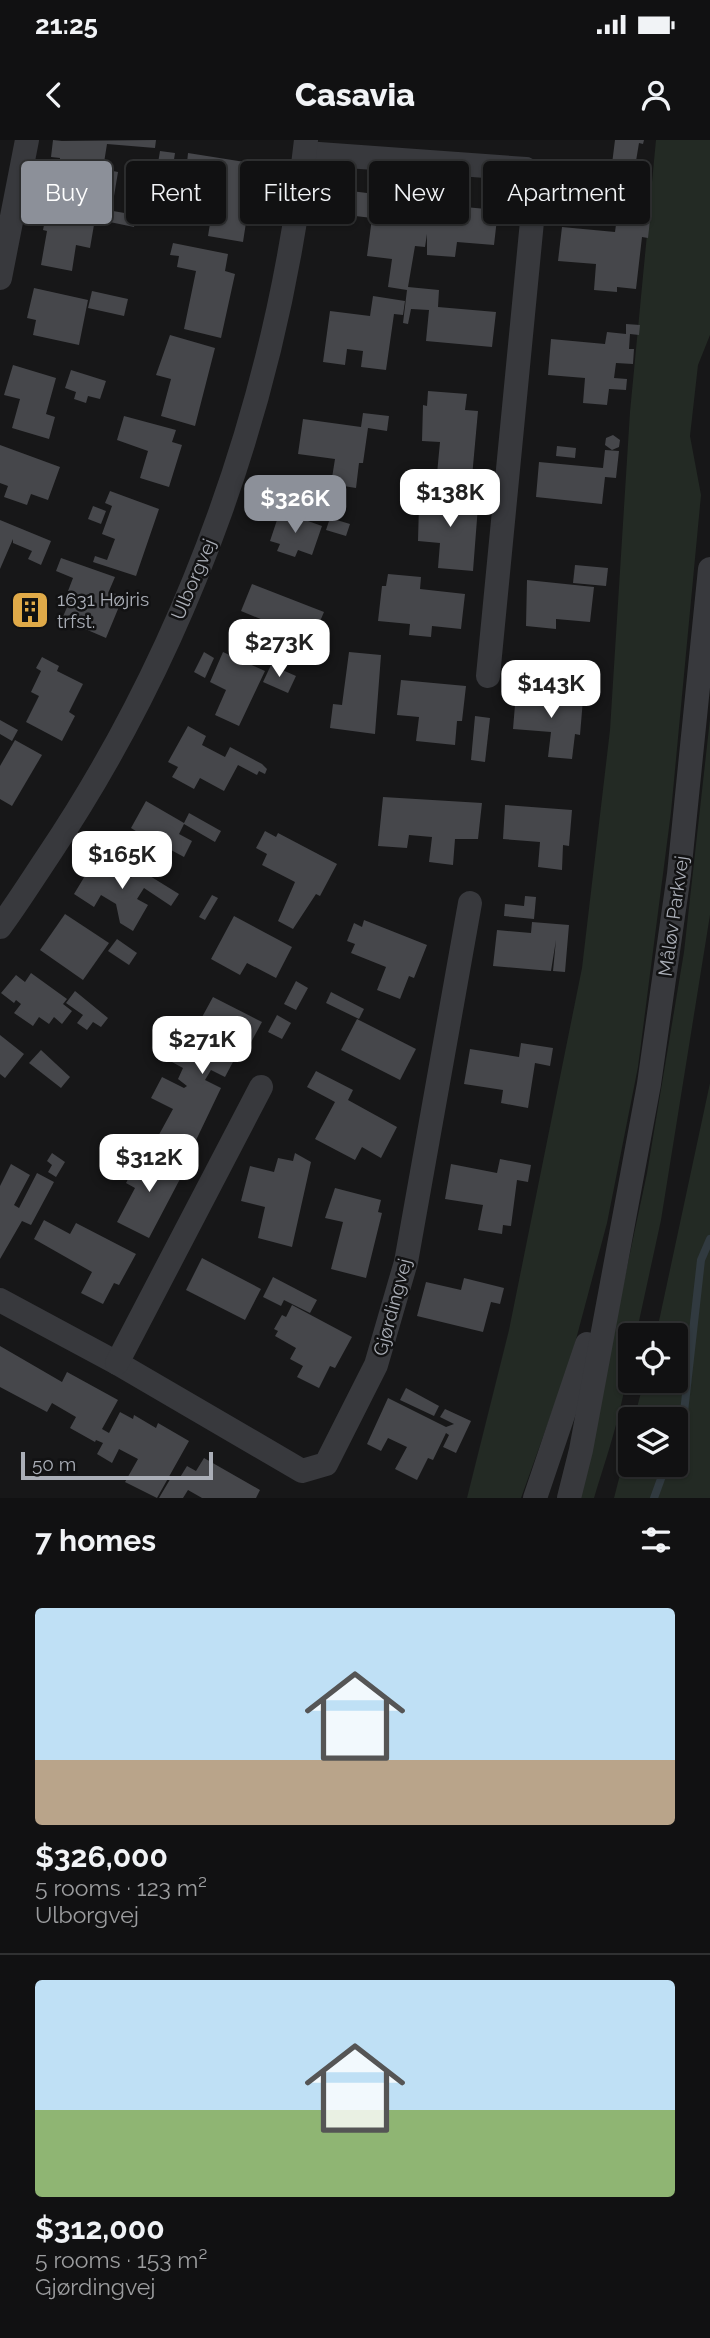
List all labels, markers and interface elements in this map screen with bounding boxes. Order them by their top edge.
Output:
text: 21:25 [35,10,98,40]
icon: back [35,76,73,114]
text: Casavia [295,76,415,113]
icon: person [637,76,675,114]
chip: Buy [21,161,112,224]
chip: Rent [126,161,226,224]
chip: Filters [240,161,355,224]
chip: New [369,161,469,224]
chip: Apartment [483,161,650,224]
pin: $138K [401,470,499,529]
pin: $326K [246,476,344,535]
text: $138K [416,478,484,505]
text: $326K [260,484,330,511]
street label: Ulborgvej [166,535,220,623]
place label: 1631 Højris trfst. [57,588,149,632]
building icon: 1631 Højris trfst. [9,589,51,631]
pin: $273K [230,620,328,679]
text: $273K [245,628,313,655]
pin: $143K [502,660,600,720]
text: $143K [517,669,585,696]
pin: $165K [73,832,171,891]
text: $165K [88,840,156,867]
street label: Måløv Parkvej [654,854,692,978]
pin: $271K [153,1016,251,1076]
text: $271K [168,1025,236,1052]
pin: $312K [100,1135,198,1194]
text: $312K [115,1143,183,1170]
street label: Gjørdingvej [368,1256,416,1358]
map controls [618,1323,688,1477]
button: locate [618,1323,688,1393]
button: layers [618,1407,688,1477]
scale bar [21,1449,214,1481]
text: 50 m [32,1453,76,1475]
icon: filters [637,1521,675,1559]
text: 7 homes [35,1523,156,1558]
icon: home [292,1653,418,1779]
text: $326,000 [35,1839,168,1874]
text: 5 rooms · 123 m² [35,1874,207,1901]
text: Ulborgvej [35,1901,139,1928]
icon: home [292,2025,418,2151]
text: $312,000 [35,2211,165,2246]
text: 5 rooms · 153 m² [35,2246,207,2273]
text: Gjørdingvej [35,2273,156,2300]

